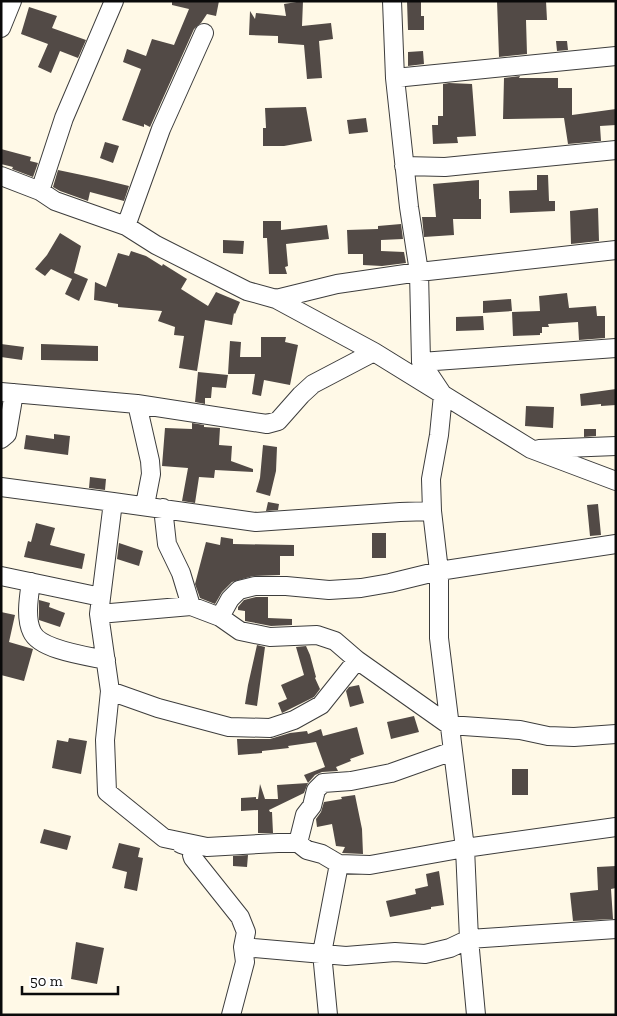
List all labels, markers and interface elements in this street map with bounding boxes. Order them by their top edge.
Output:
scale bar [22,964,119,996]
text: 50 m [30,972,63,990]

